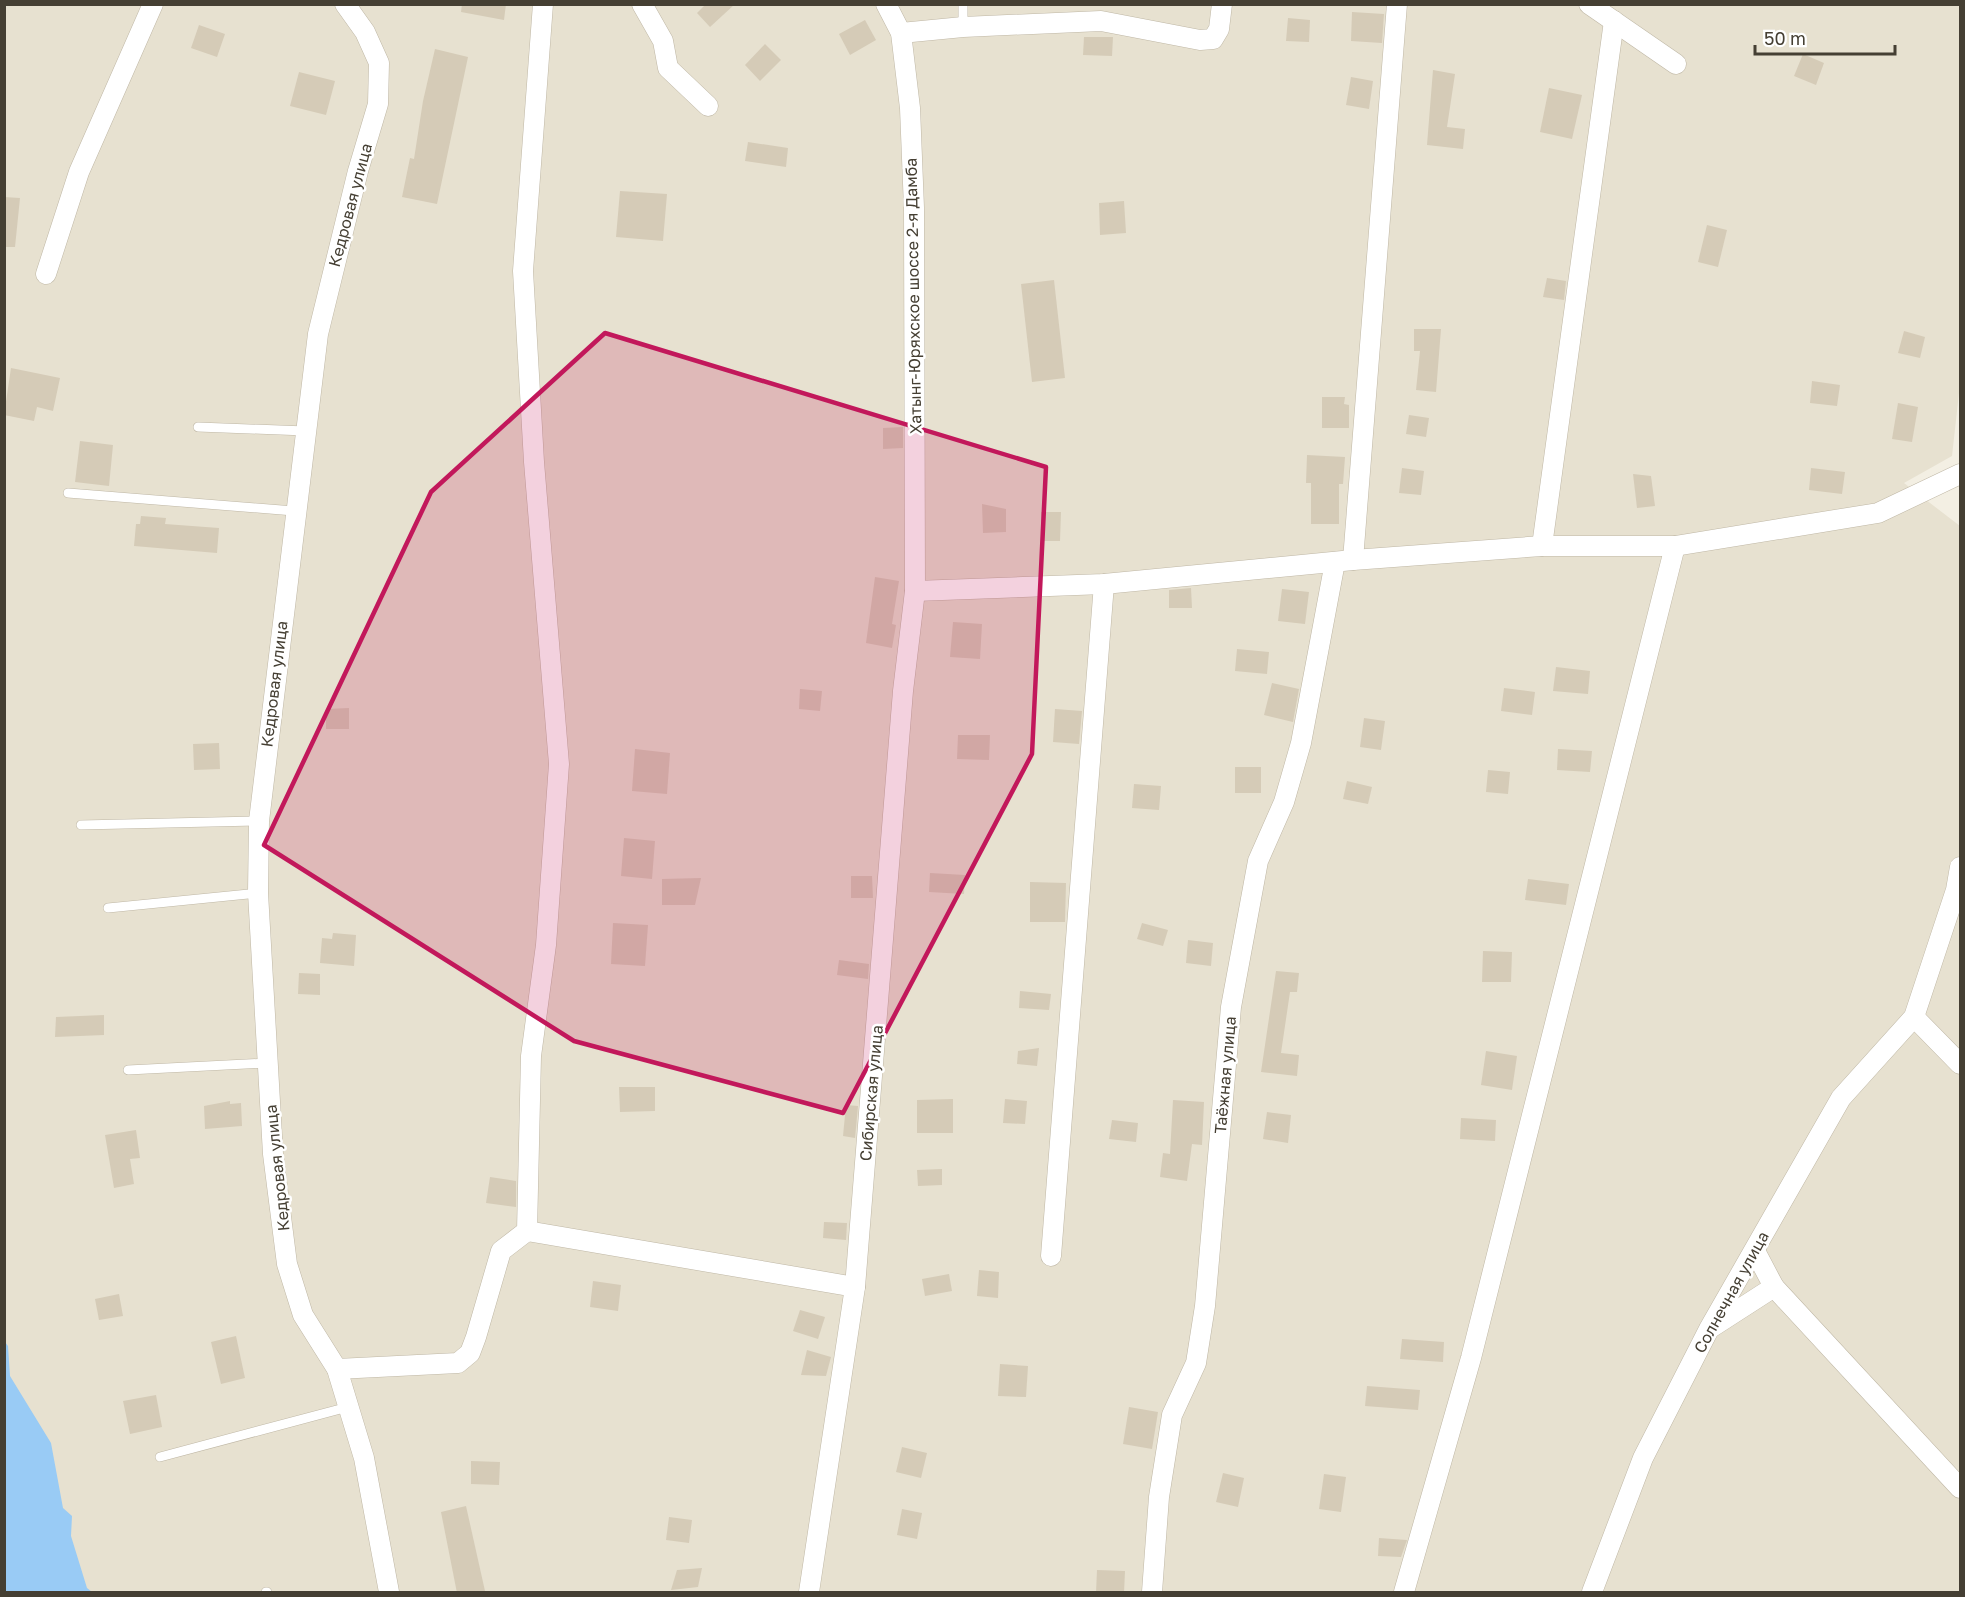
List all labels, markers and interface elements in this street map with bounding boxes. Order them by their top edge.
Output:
scale bar [1755,18,1894,56]
text: 50 m [1764,27,1806,49]
street label: Кедровая улица [324,141,376,269]
street label: Хатынг-Юряхское шоссе 2-я Дамба [901,158,925,434]
street label: Кедровая улица [256,620,292,748]
street label: Таёжная улица [1210,1015,1240,1135]
street label: Сибирская улица [855,1024,887,1162]
street label: Кедровая улица [260,1104,294,1232]
street label: Солнечная улица [1689,1228,1773,1356]

